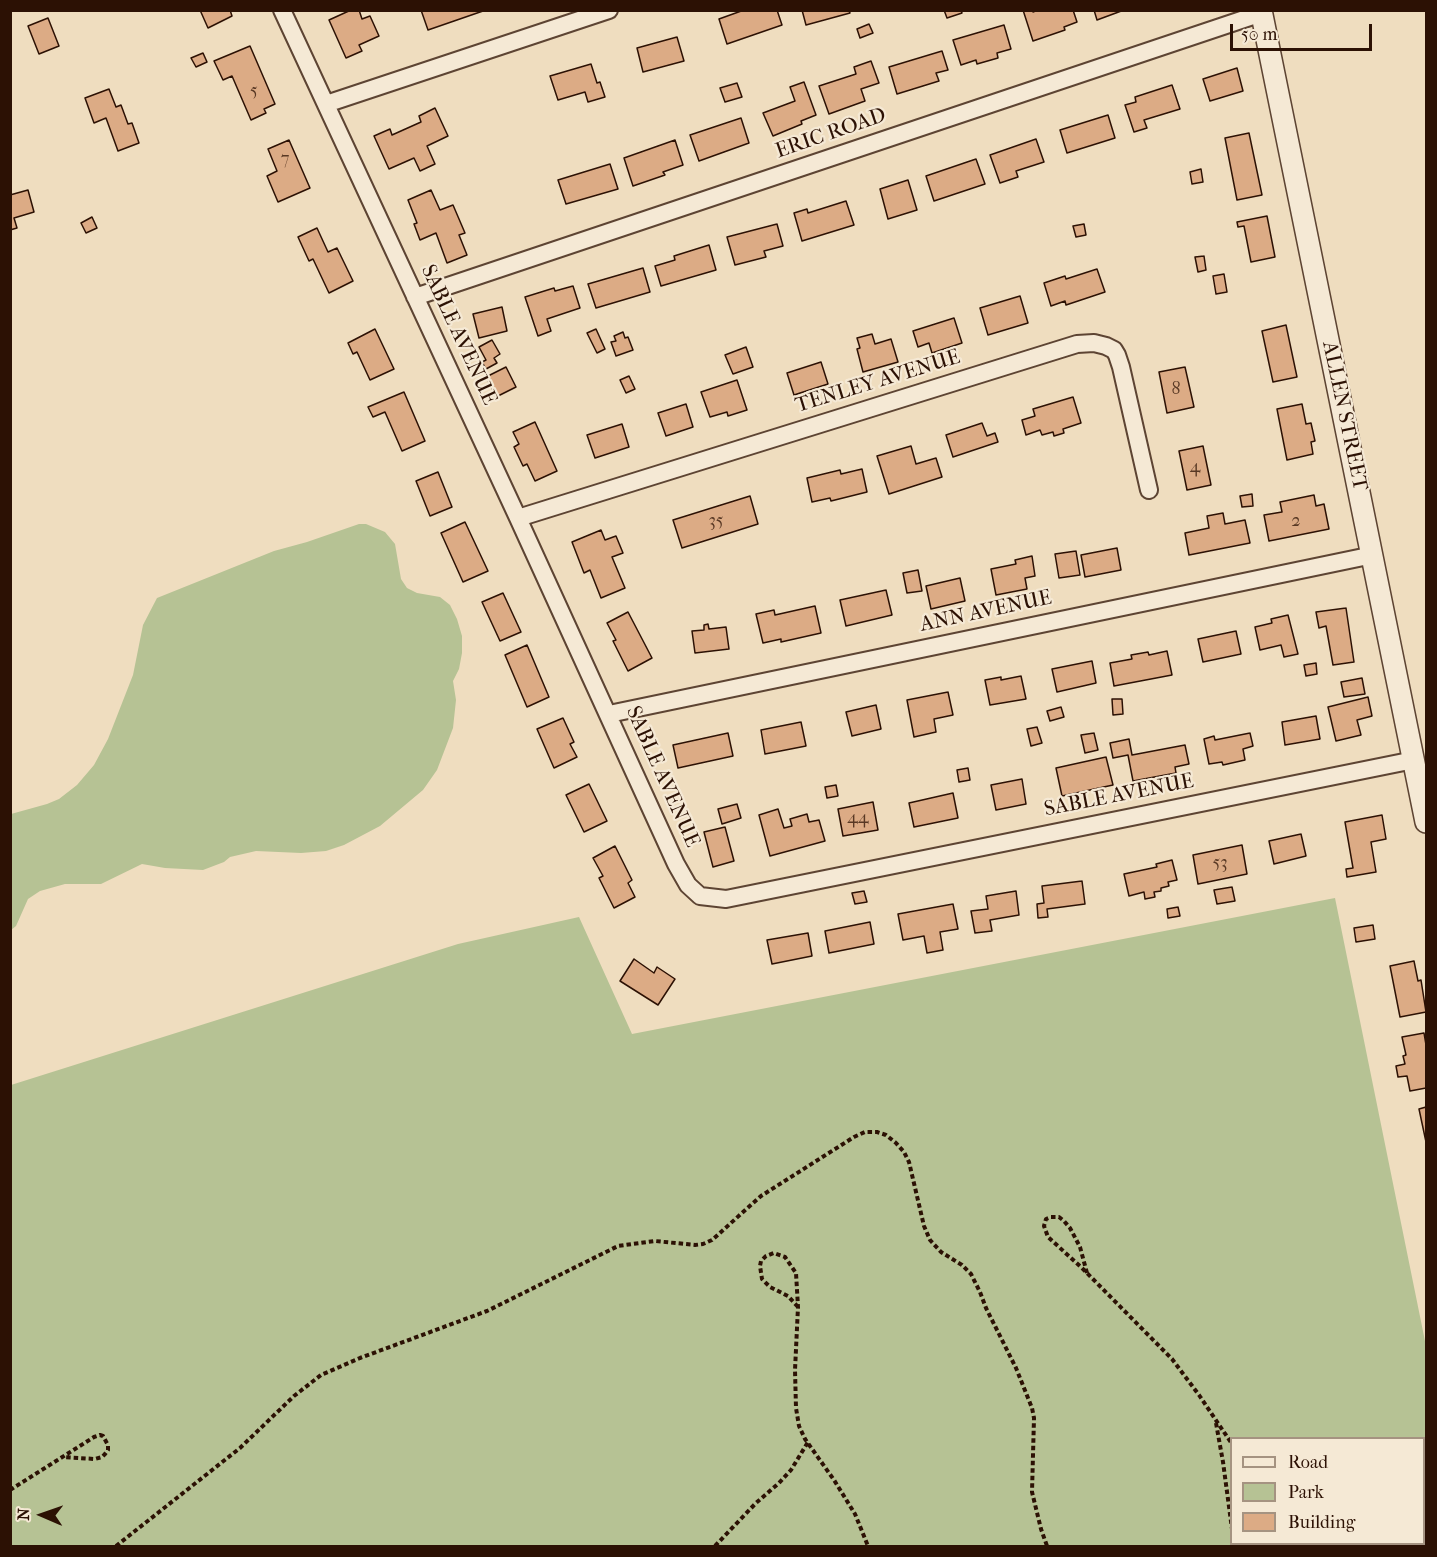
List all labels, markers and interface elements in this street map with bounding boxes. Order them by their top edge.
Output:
scale bar [1233,12,1376,50]
text: 50 m [1241,24,1277,45]
house number: 5 [250,81,258,103]
street label: ERIC ROAD [772,103,890,165]
house number: 7 [281,149,289,171]
street label: SABLE AVENUE [414,261,502,409]
street label: ALLEN STREET [1316,339,1372,493]
street label: TENLEY AVENUE [793,345,963,419]
house number: 8 [1171,379,1181,401]
house number: 4 [1190,457,1200,479]
house number: 35 [708,511,724,533]
house number: 2 [1291,511,1301,533]
street label: ANN AVENUE [918,586,1054,638]
street label: SABLE AVENUE [620,703,704,851]
street label: SABLE AVENUE [1042,769,1196,823]
house number: 44 [847,808,869,830]
house number: 53 [1212,853,1228,875]
legend [1230,1437,1425,1545]
text: Road [1288,1452,1328,1473]
text: Park [1288,1482,1324,1503]
north arrow [12,1485,72,1545]
text: N [14,1508,33,1521]
text: Building [1288,1512,1355,1533]

